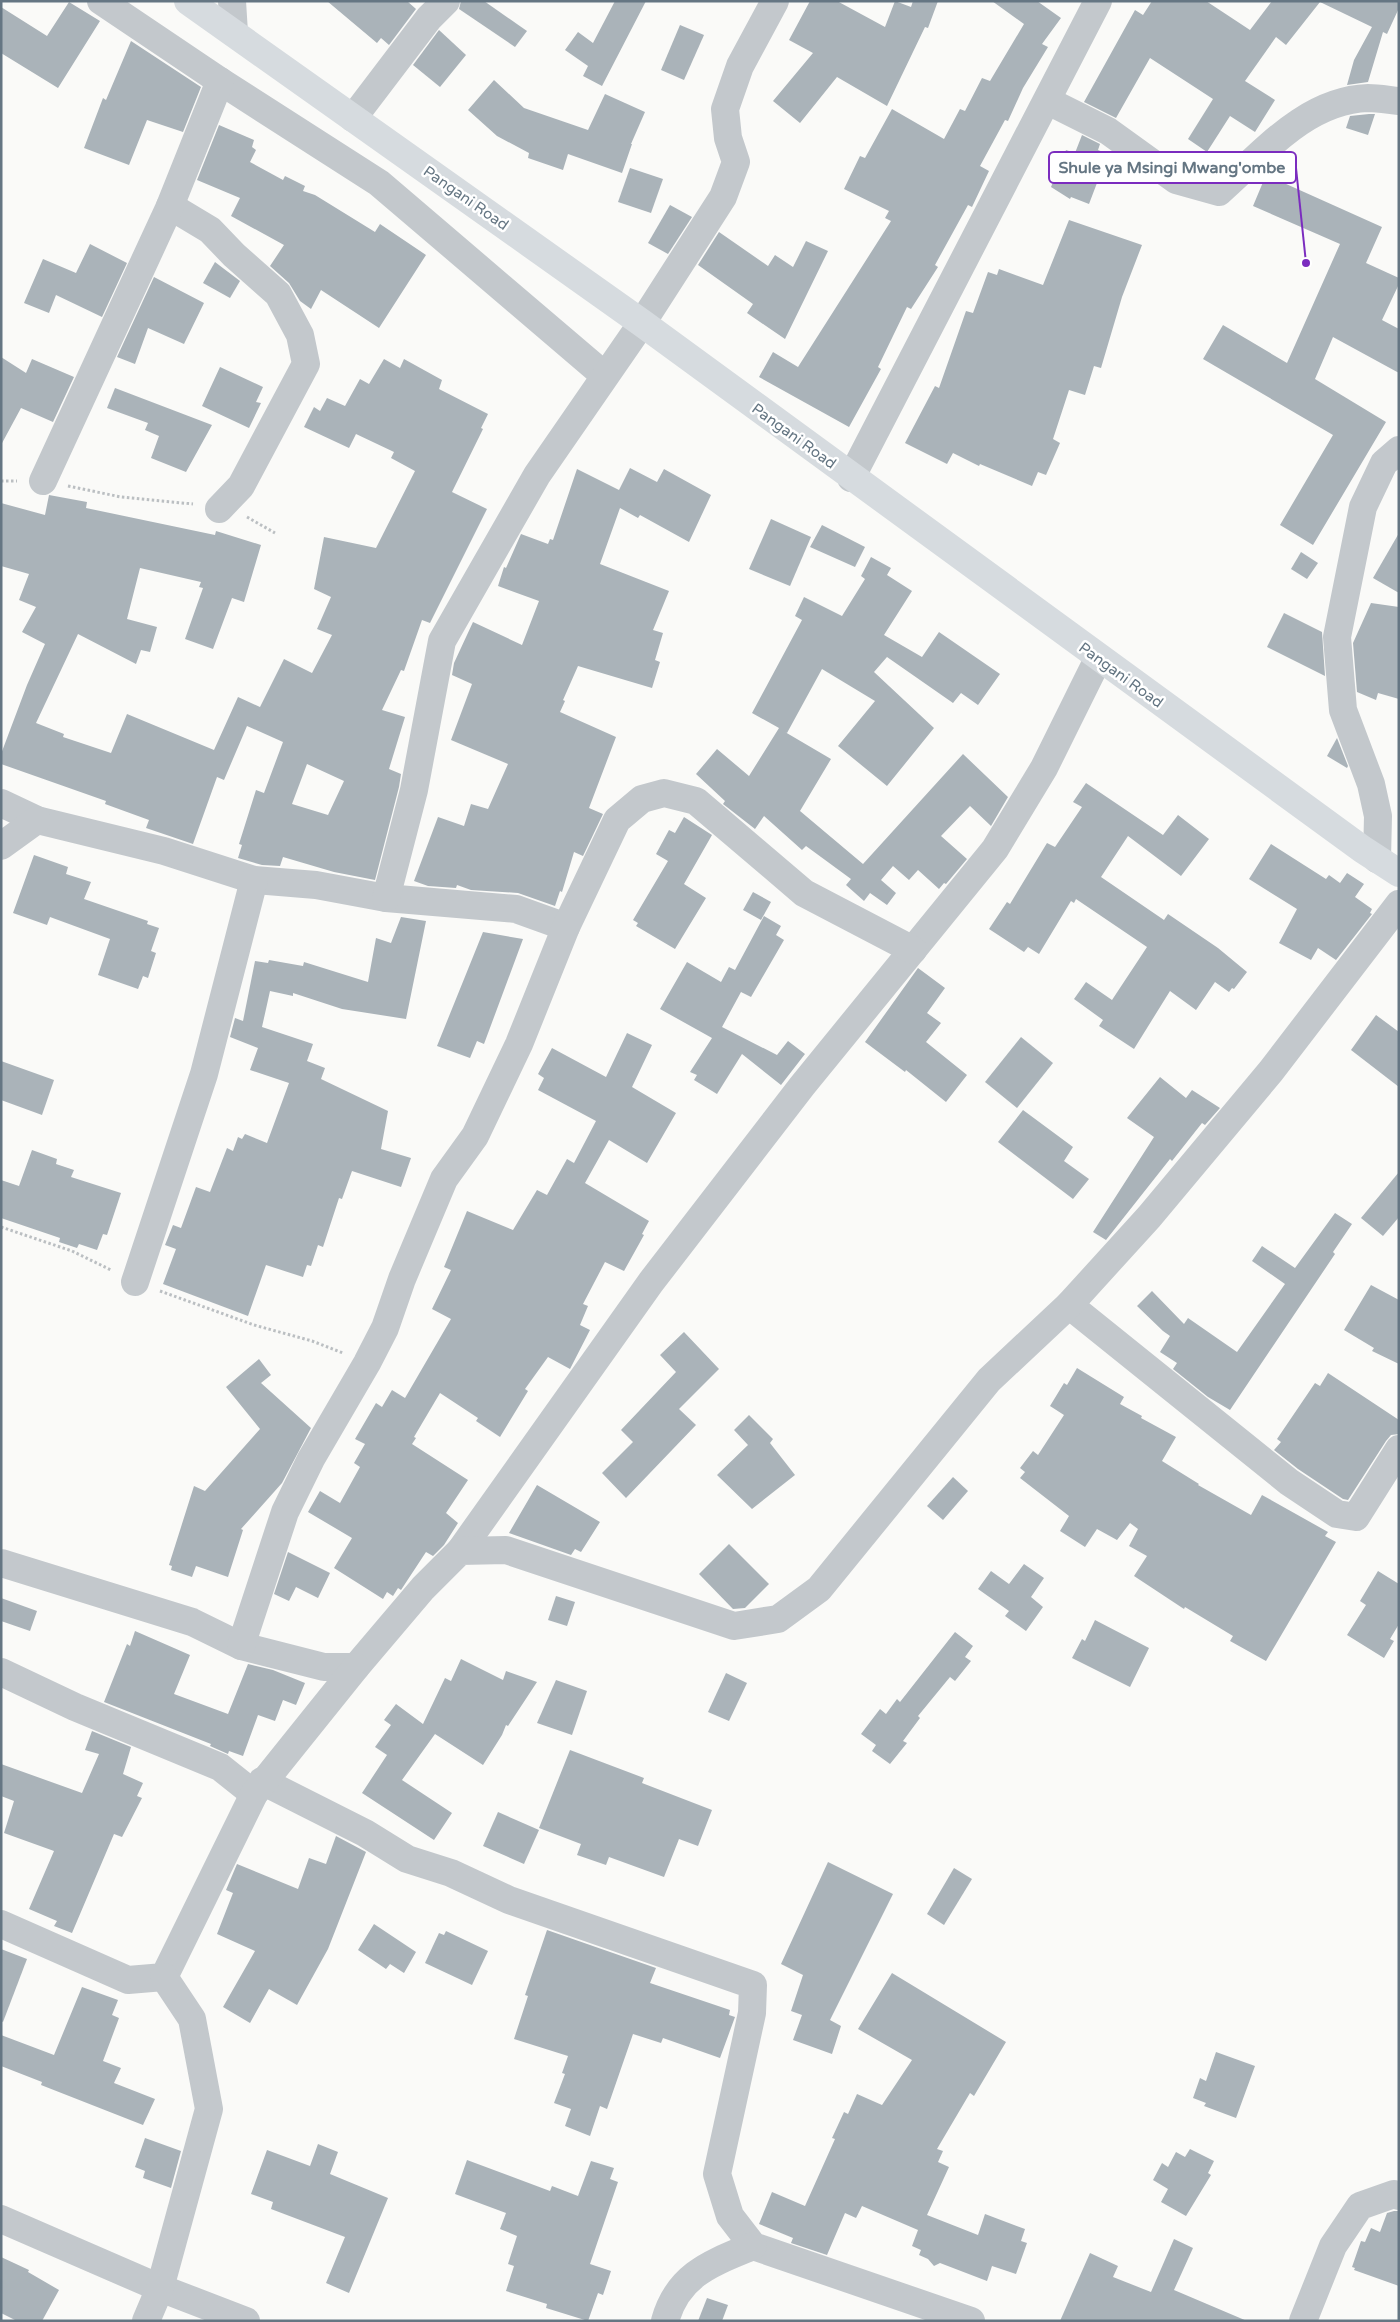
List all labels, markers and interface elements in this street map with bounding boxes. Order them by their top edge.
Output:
callout: Shule ya Msingi Mwang'ombe [1049,152,1296,183]
text: Shule ya Msingi Mwang'ombe [1059,158,1285,178]
street label: Pangani Road [420,162,512,234]
street label: Pangani Road [748,399,840,473]
street label: Pangani Road [1075,638,1167,712]

